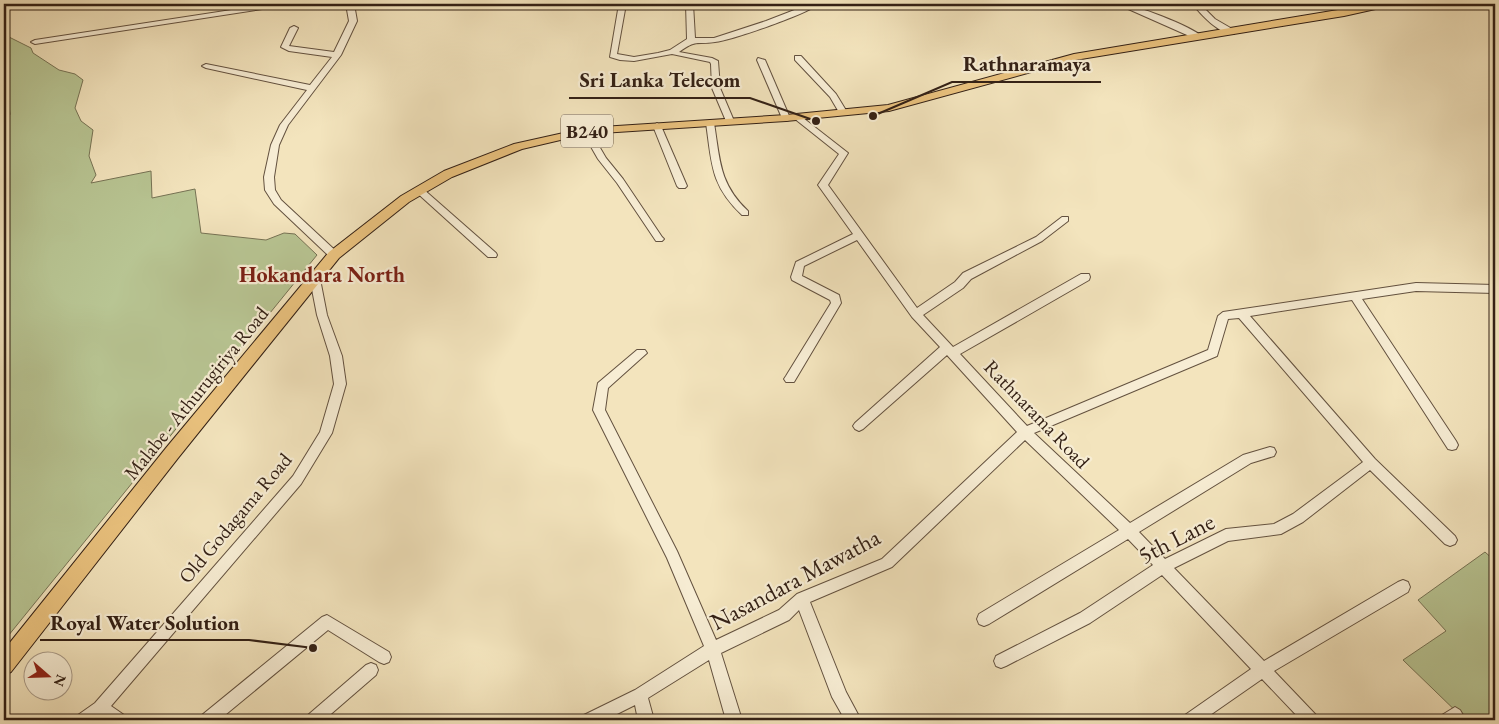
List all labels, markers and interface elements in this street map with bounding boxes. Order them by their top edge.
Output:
callout: Rathnaramaya [952,46,1101,82]
text: Rathnaramaya [963,50,1092,77]
callout: Sri Lanka Telecom [569,62,750,98]
text: Sri Lanka Telecom [579,66,741,93]
road number: B240 [561,114,613,148]
district label: Hokandara North [239,260,405,289]
street label: Malabe - Athurugiriya Road [118,300,275,485]
street label: Rathnarama Road [979,354,1096,475]
street label: Old Godagama Road [173,447,298,589]
street label: 5th Lane [1133,506,1219,570]
street label: Nasandara Mawatha [705,521,886,637]
callout: Royal Water Solution [40,604,249,640]
text: Royal Water Solution [50,609,240,636]
north arrow [22,652,72,702]
text: N [50,672,71,689]

